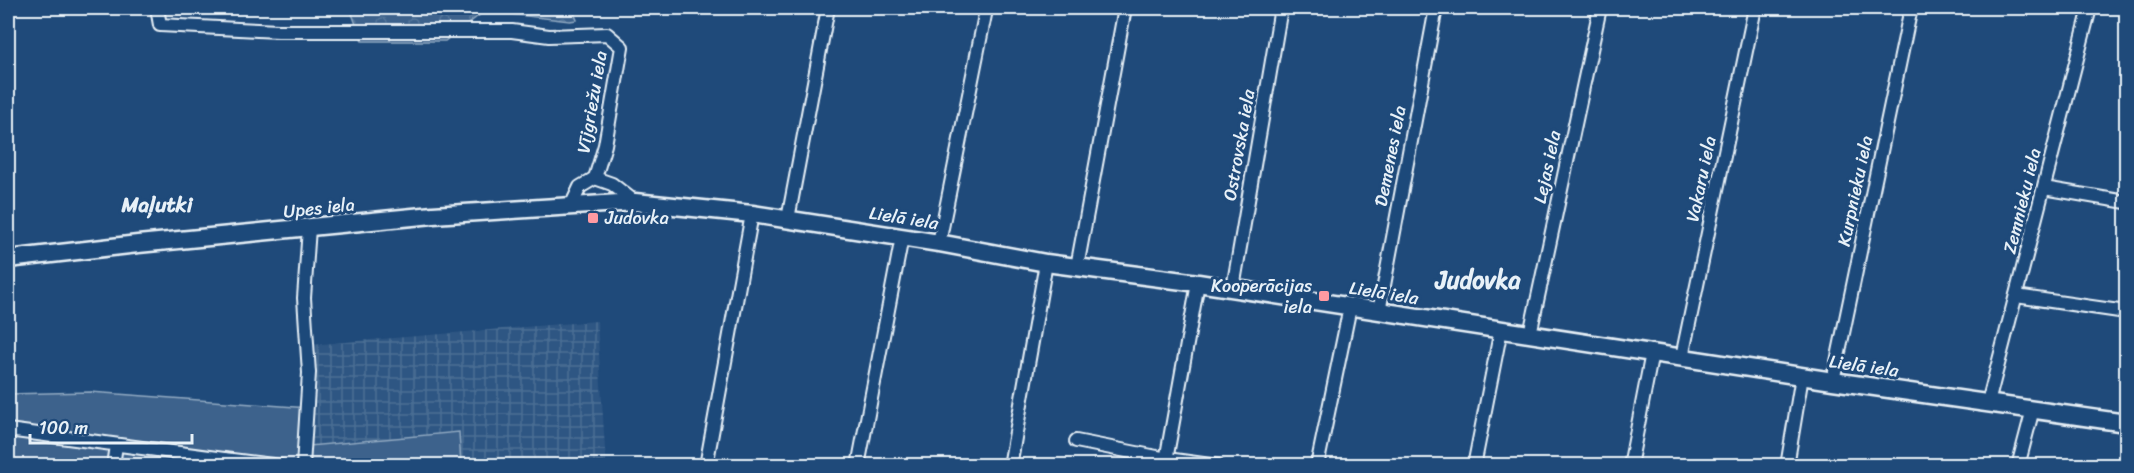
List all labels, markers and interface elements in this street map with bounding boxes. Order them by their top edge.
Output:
street label: Vījgriežu iela [567,48,617,156]
street label: Ostrovska iela [1213,86,1265,203]
street label: Demenes iela [1365,103,1415,209]
street label: Lejas iela [1524,127,1571,206]
street label: Vakaru iela [1676,133,1726,225]
street label: Kurpnieku iela [1828,133,1882,249]
street label: Zemnieku iela [1993,145,2051,257]
district label: Maļutki [120,186,194,224]
street label: Upes iela [282,188,356,228]
street label: Lielā iela [867,197,942,239]
place label: Judovka [604,202,669,234]
marker: Judovka [586,211,600,225]
district label: Judovka [1434,259,1521,301]
place label: Kooperācijas iela [1211,270,1313,323]
street label: Lielā iela [1347,272,1422,314]
marker: Kooperācijas iela [1317,289,1331,303]
street label: Lielā iela [1827,345,1902,387]
scale bar [30,407,192,445]
text: 100 m [39,412,88,444]

